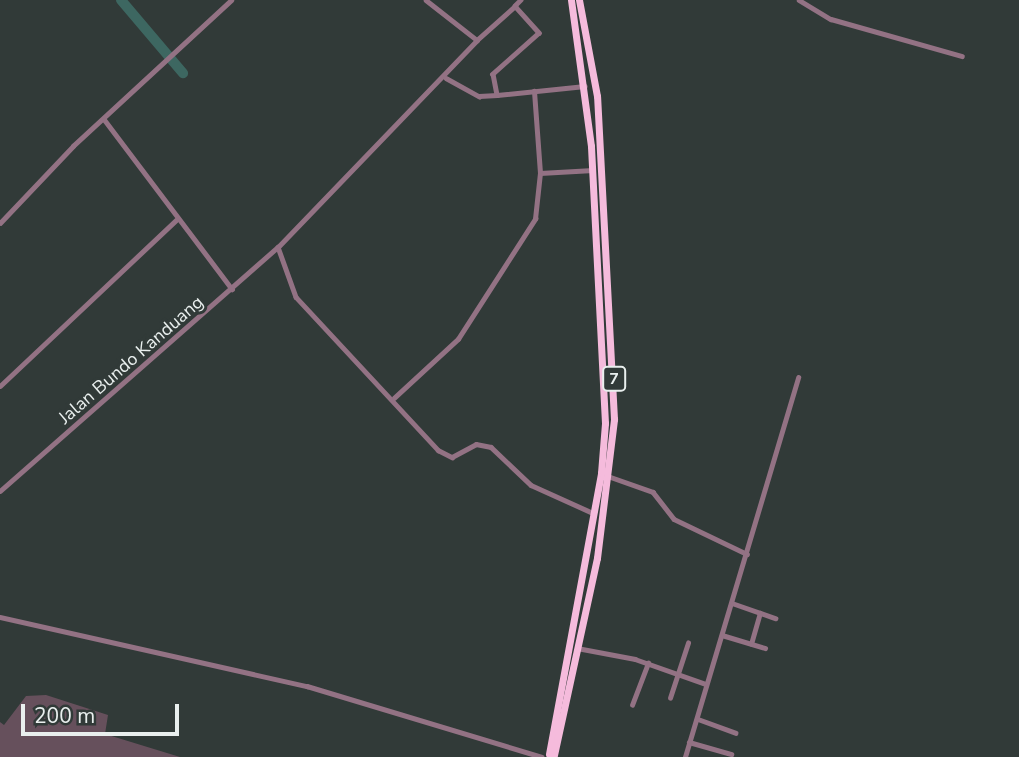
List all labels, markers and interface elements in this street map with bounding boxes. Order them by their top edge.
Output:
street label: Jalan Bundo Kanduang [54,291,208,429]
road number: 7 [602,366,626,392]
scale bar [24,690,182,734]
text: 200 m [34,702,95,730]

